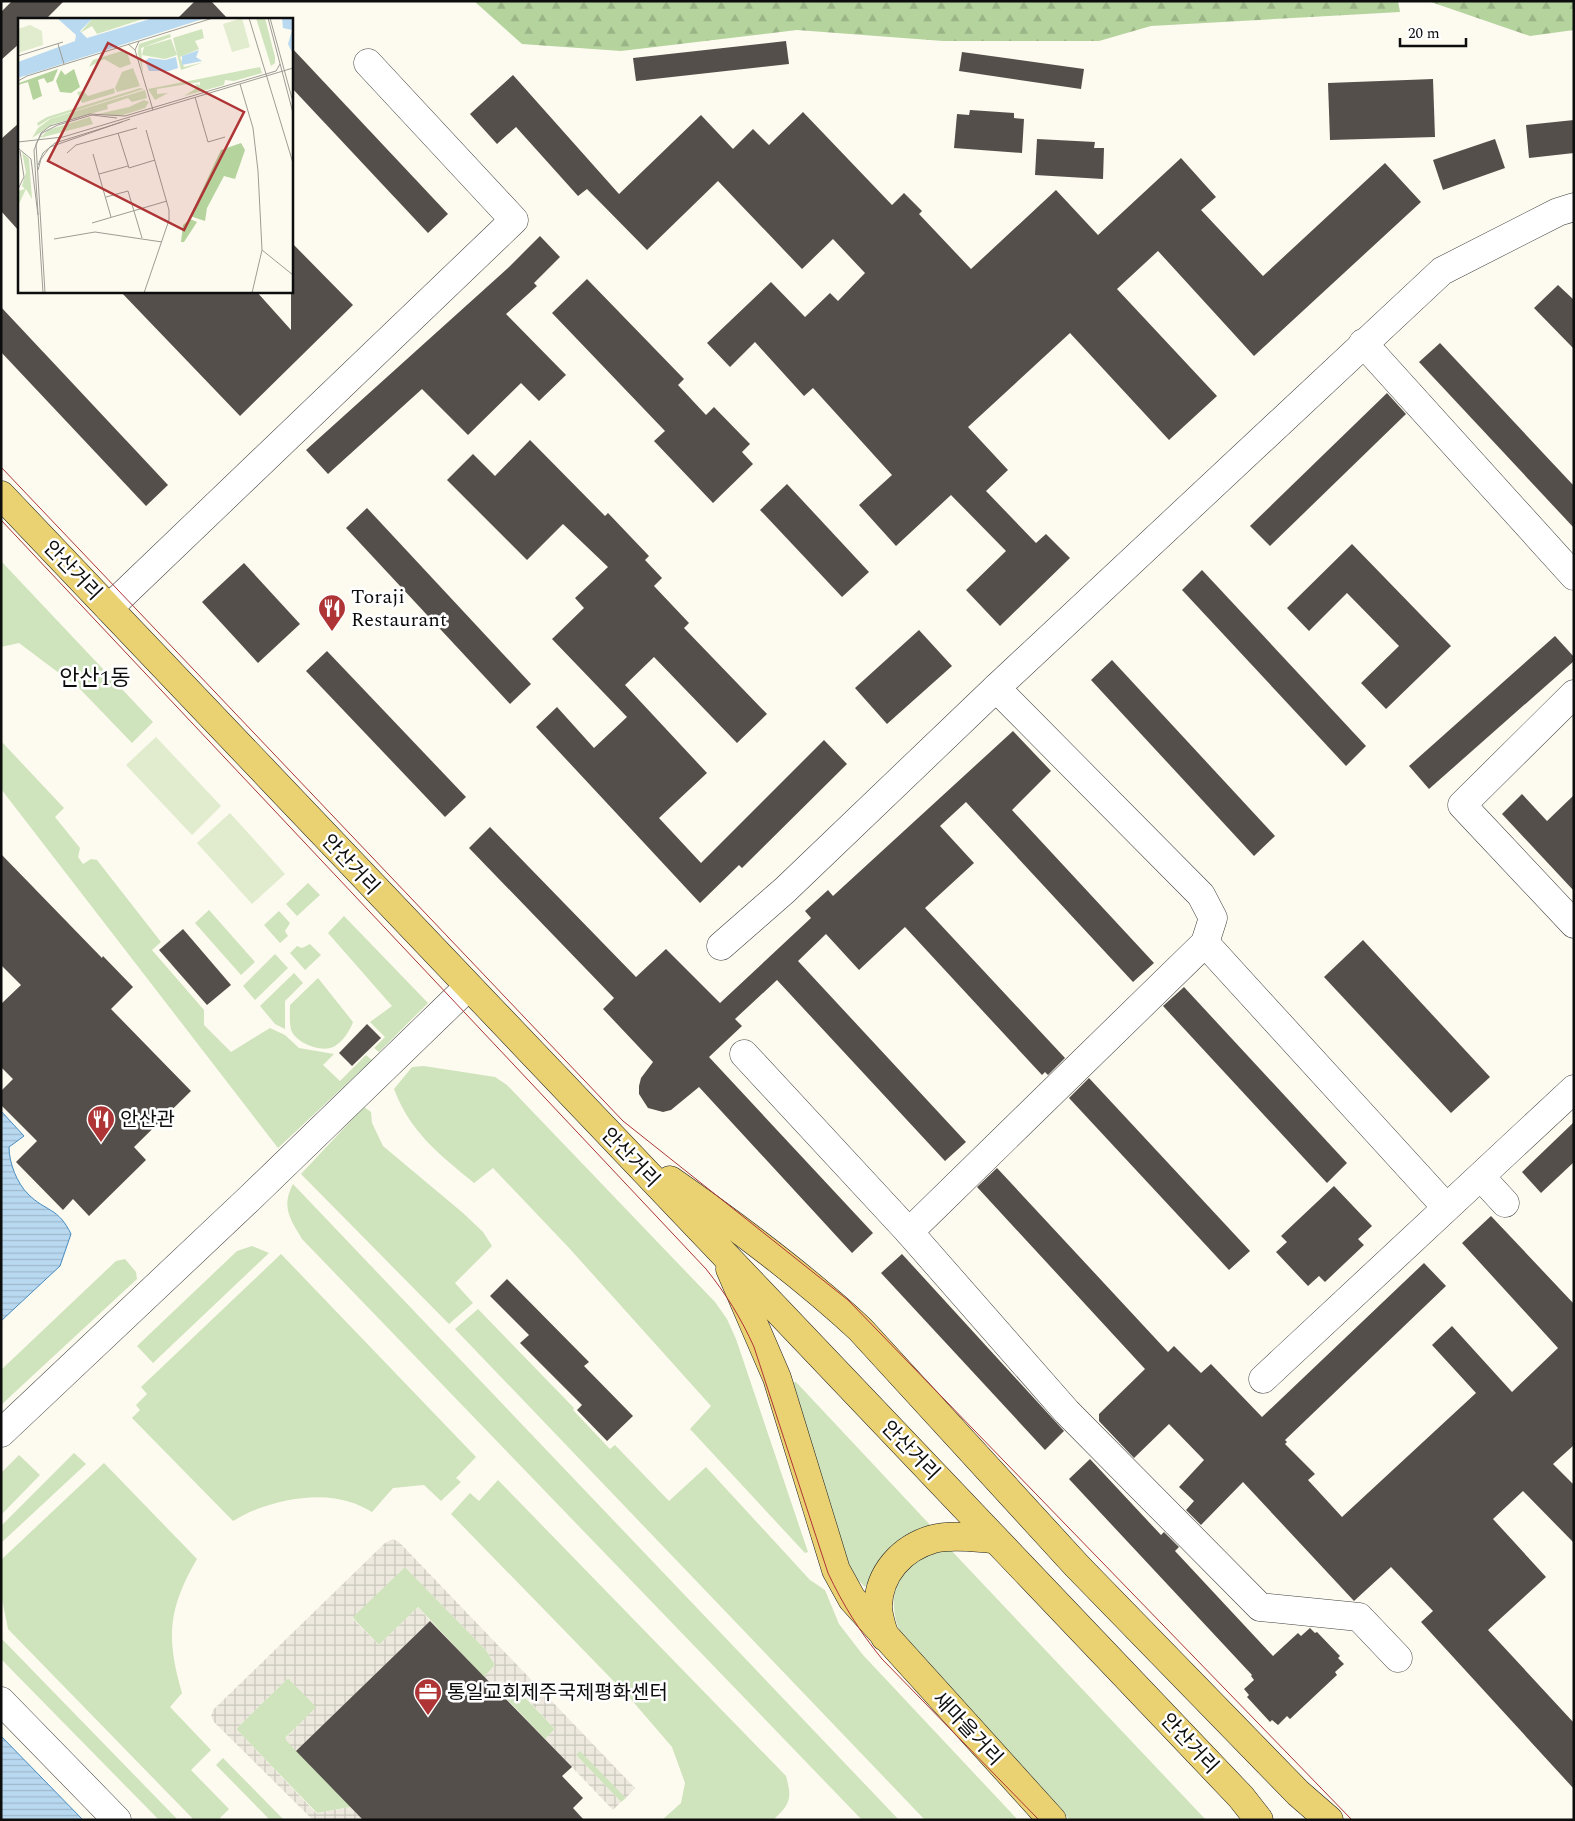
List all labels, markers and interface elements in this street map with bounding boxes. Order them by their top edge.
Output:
scale bar [1400,15,1466,47]
inset map [18,18,292,292]
text: 20 m [1408,22,1440,45]
street label: 안산거리 [36,534,109,608]
place label: Toraji Restaurant [351,582,447,635]
restaurant icon: Toraji Restaurant [317,593,347,632]
district label: 안산1동 [59,662,131,695]
street label: 안산거리 [314,828,386,902]
restaurant icon: 안산관 [86,1104,116,1143]
place label: 안산관 [120,1105,175,1135]
street label: 안산거리 [594,1121,667,1195]
street label: 안산거리 [874,1414,947,1488]
office icon: 통일교회제주국제평화센터 [413,1677,443,1716]
place label: 통일교회제주국제평화센터 [447,1678,668,1708]
street label: 새마을거리 [925,1685,1010,1773]
street label: 안산거리 [1153,1707,1225,1781]

